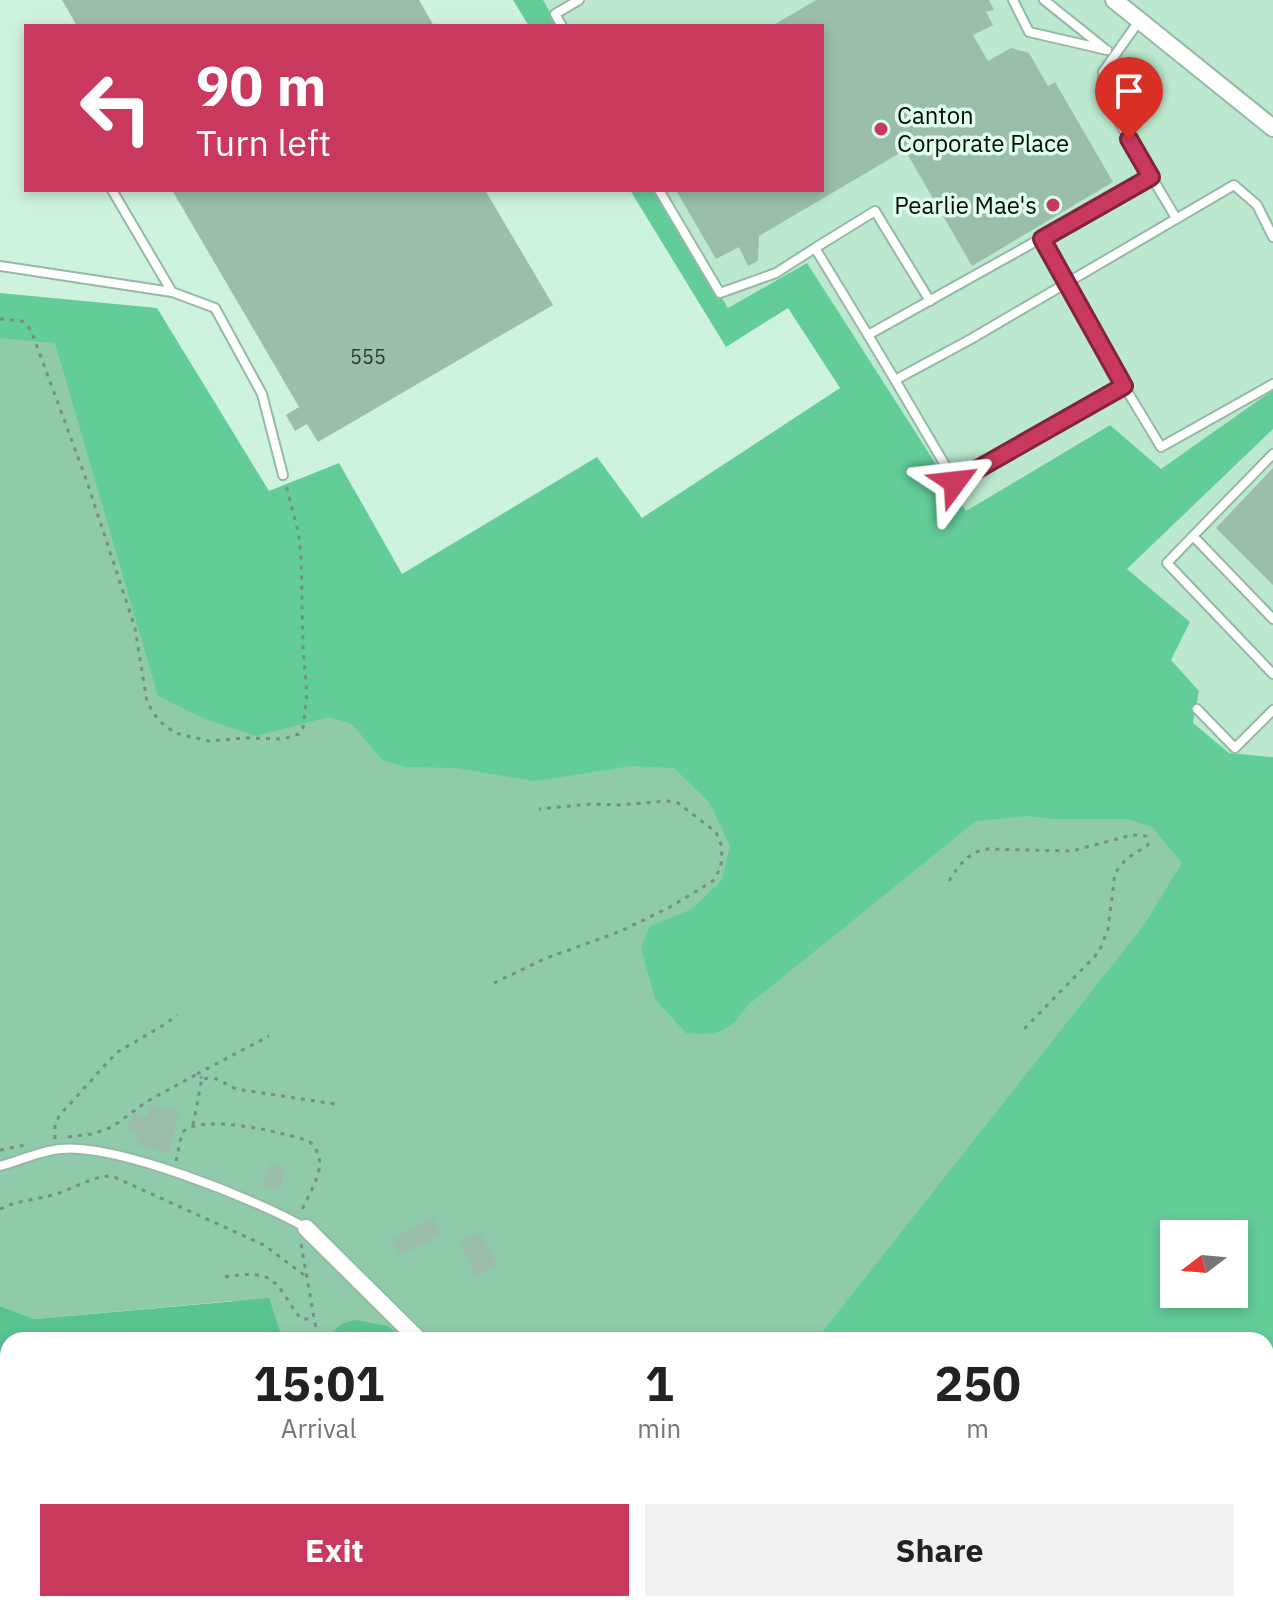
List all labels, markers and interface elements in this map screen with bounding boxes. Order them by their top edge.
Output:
text: 90 m [196,49,326,121]
icon: left [64,56,168,160]
pin [1095,57,1163,139]
icon: arrive [1107,69,1151,113]
place label: Canton Corporate Place [897,99,1069,159]
text: Turn left [196,119,331,166]
marker: Canton Corporate Place [872,120,890,138]
place label: Pearlie Mae's [894,189,1037,221]
marker: Pearlie Mae's [1044,196,1062,214]
house number: 555 [350,343,386,370]
position arrow [913,440,997,524]
north arrow [1160,1220,1248,1308]
map controls [1160,1220,1248,1308]
text: 15:01 [253,1352,384,1414]
text: 1 [645,1352,674,1414]
text: 250 [934,1352,1021,1414]
text: Arrival [281,1411,357,1445]
text: min [637,1411,681,1445]
text: m [966,1411,989,1445]
button: Exit [40,1504,629,1596]
button: Share [645,1504,1234,1596]

